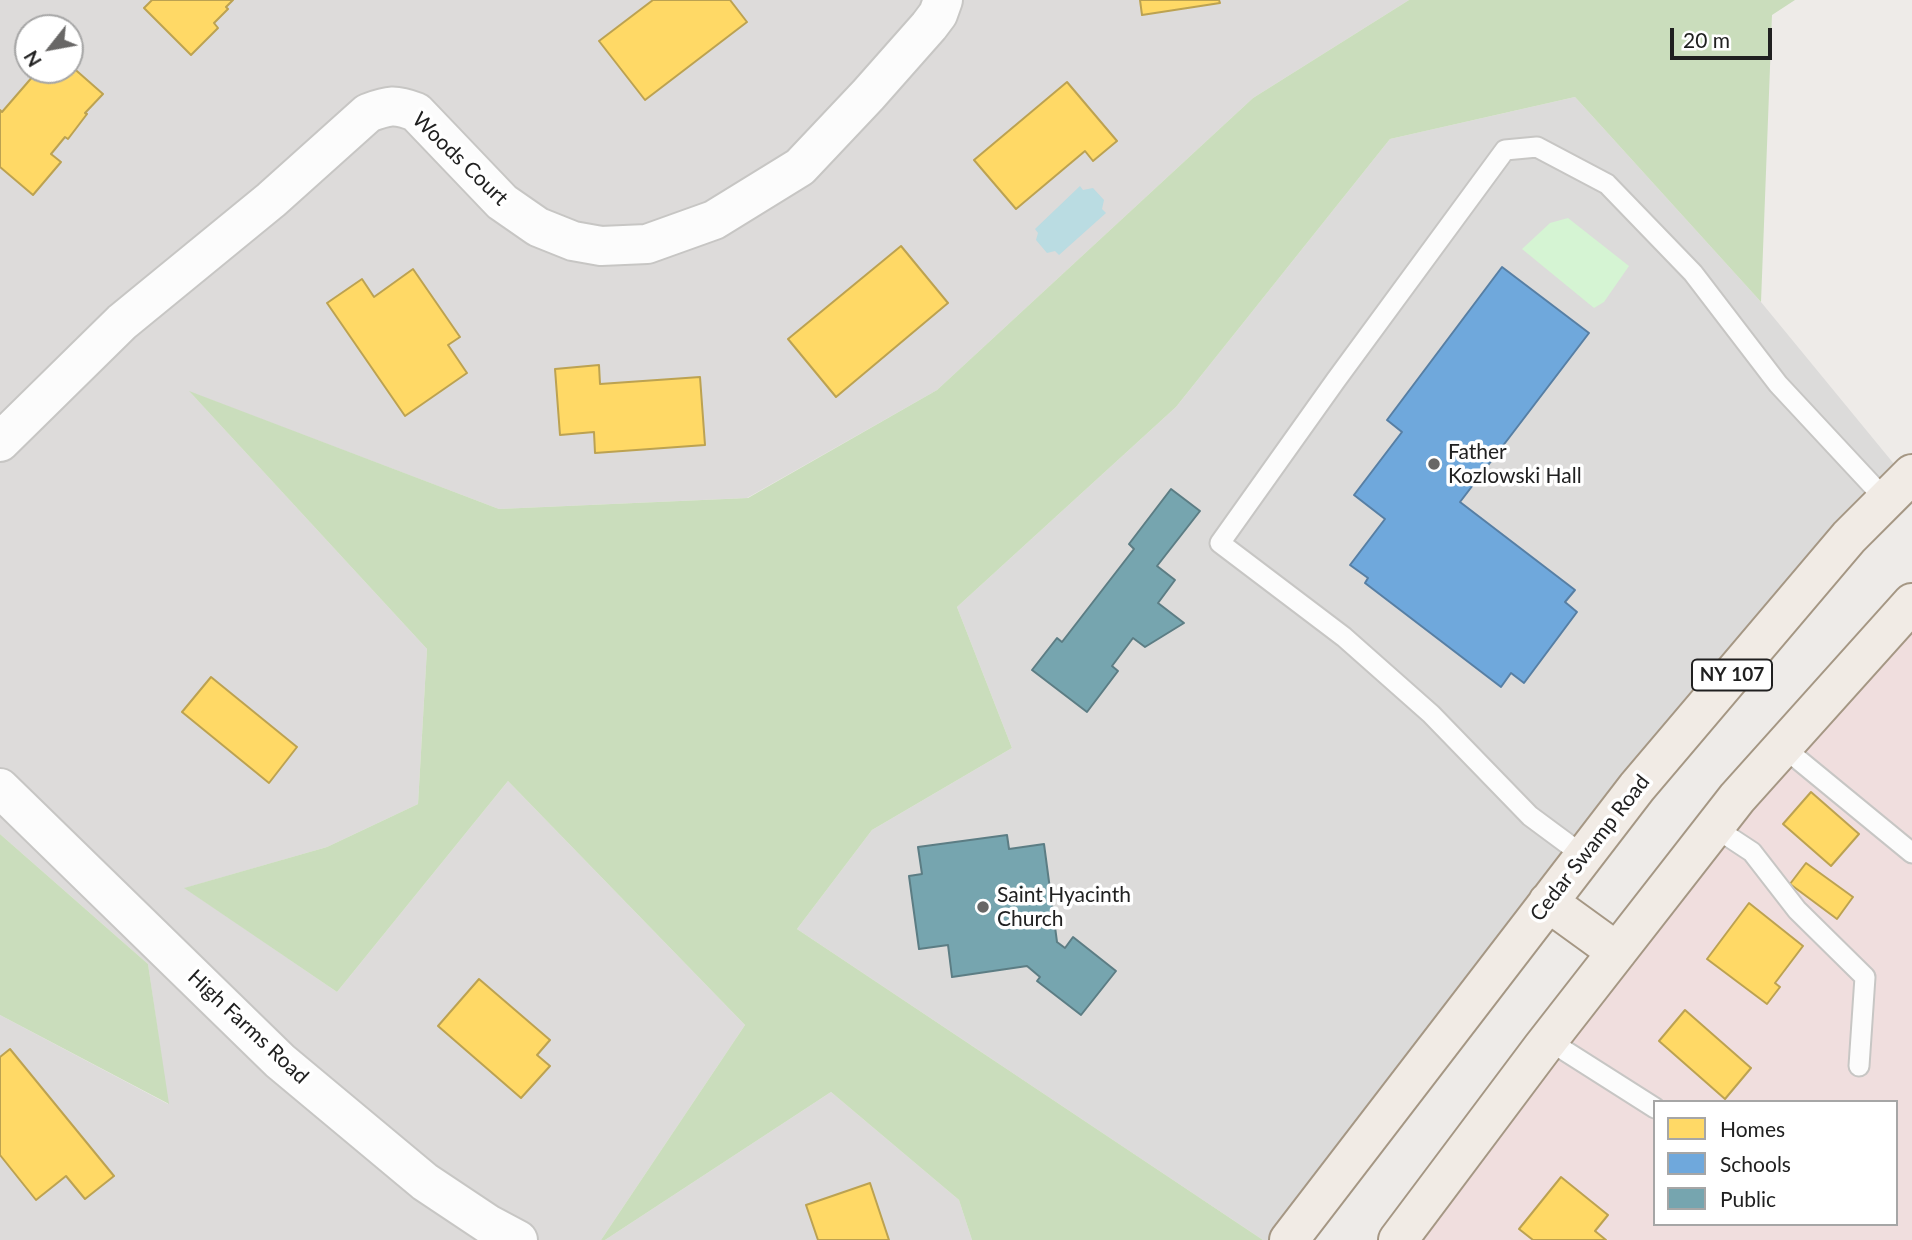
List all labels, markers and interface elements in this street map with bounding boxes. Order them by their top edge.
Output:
north arrow [14,14,84,84]
scale bar [1674,14,1776,58]
text: 20 m [1683,27,1730,52]
text: N [19,47,46,71]
street label: Woods Court [407,107,513,211]
place label: Father Kozlowski Hall [1448,439,1582,489]
marker: Father Kozlowski Hall [1426,456,1442,472]
road number: NY 107 [1692,660,1772,690]
street label: Cedar Swamp Road [1525,770,1655,926]
place label: Saint Hyacinth Church [997,882,1131,932]
marker: Saint Hyacinth Church [975,899,991,915]
street label: High Farms Road [182,965,314,1089]
legend [1653,1100,1898,1226]
text: Homes [1720,1116,1785,1141]
text: Schools [1720,1151,1791,1176]
text: Public [1720,1186,1776,1211]

